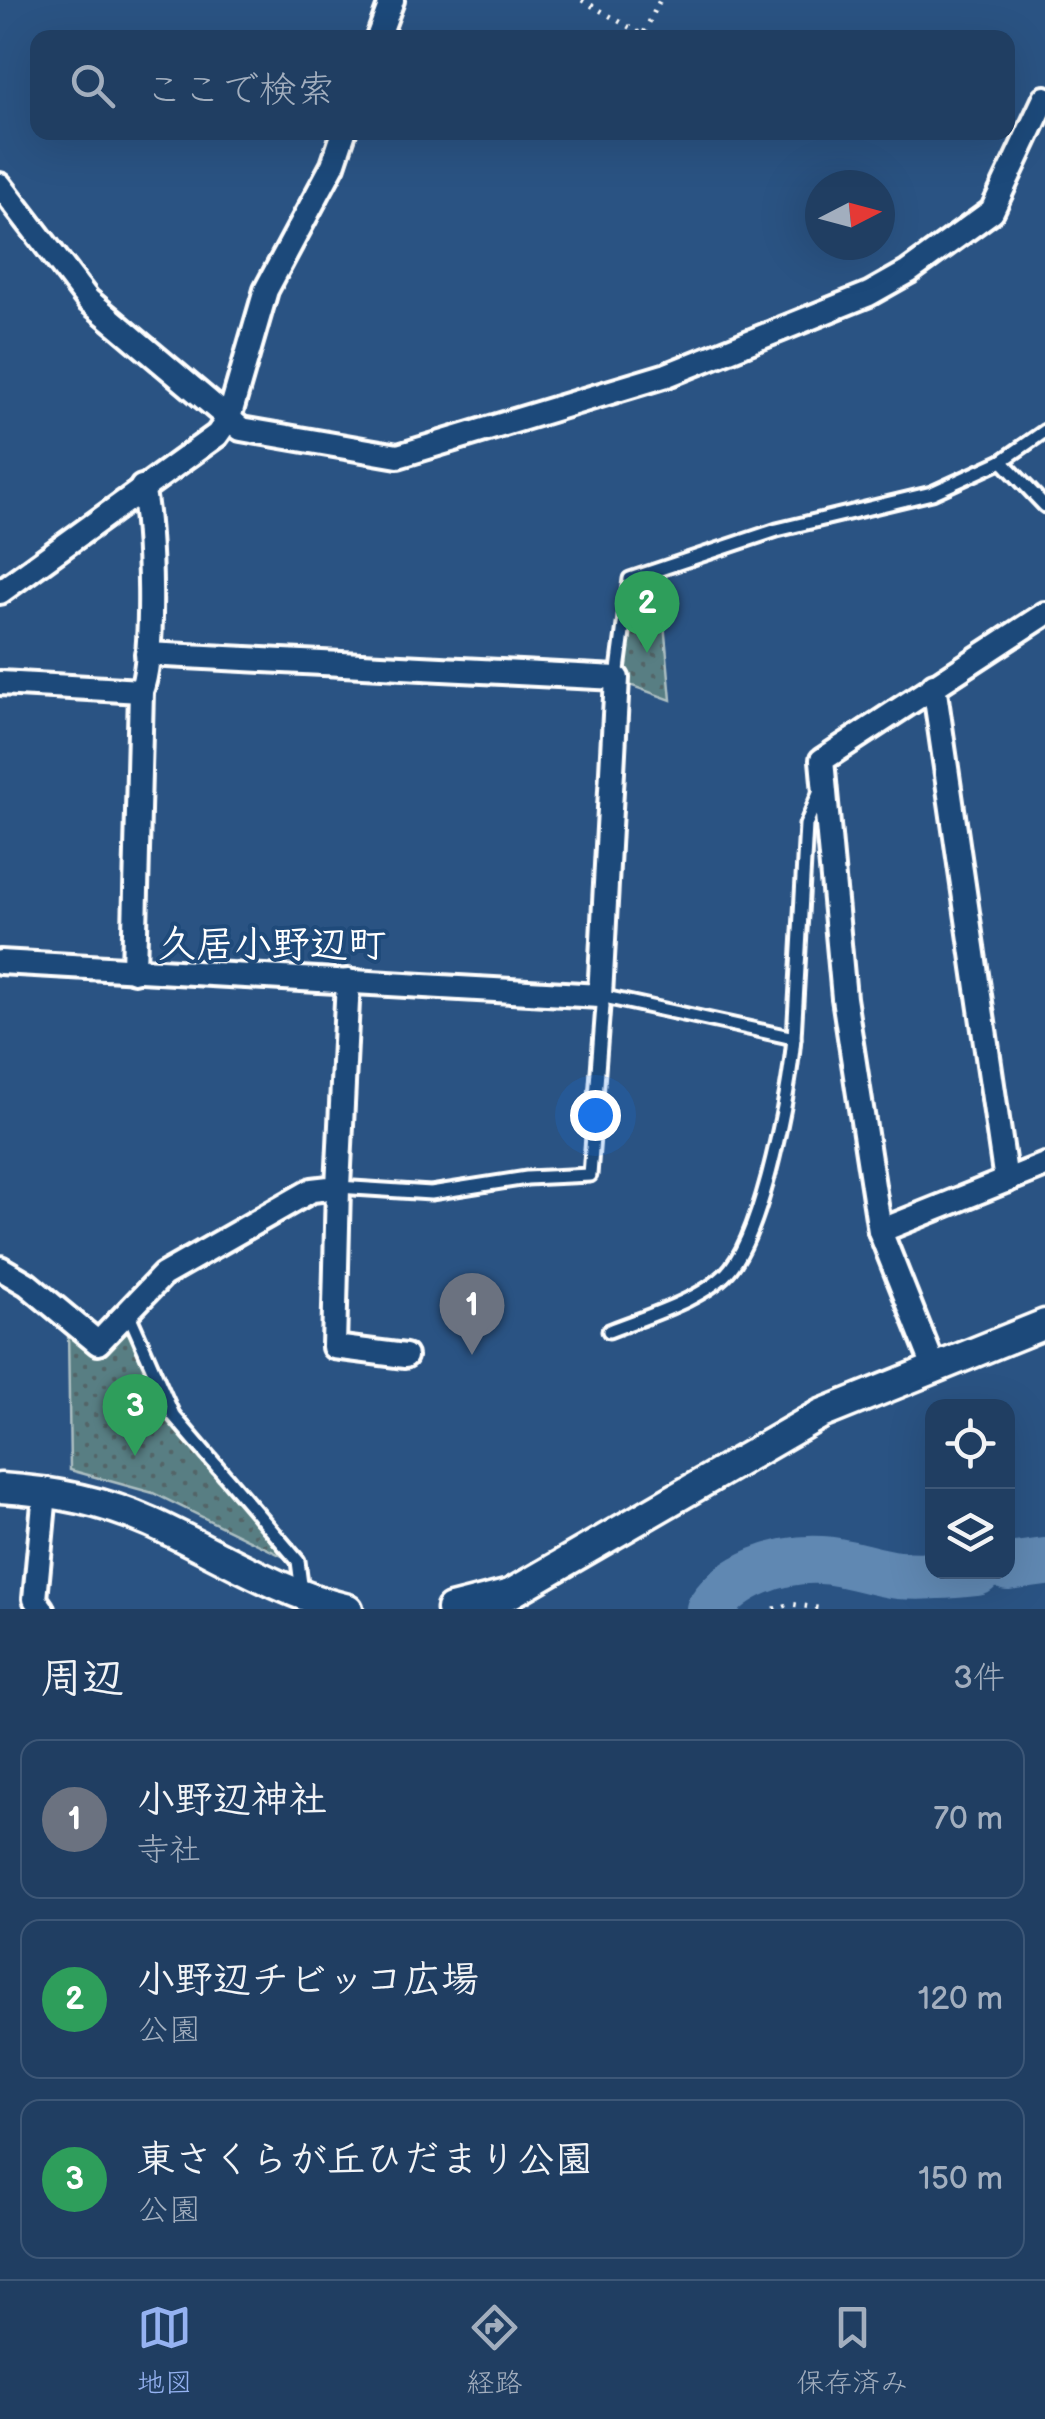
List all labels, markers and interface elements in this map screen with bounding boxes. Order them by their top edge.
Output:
search box [30,30,1015,140]
icon: search [65,58,120,113]
text: ここで検索 [145,68,335,113]
north arrow [805,170,895,260]
pin: 2 [614,570,680,653]
district label: 久居小野辺町 [158,923,386,968]
your location [570,1090,621,1141]
pin: 1 [440,1272,504,1355]
pin: 3 [102,1374,168,1456]
map controls [925,1399,1015,1579]
button: locate [925,1399,1015,1489]
button: layers [925,1489,1015,1579]
text: 周辺 [40,1654,124,1705]
text: 3件 [953,1659,1005,1698]
text: 小野辺神社 [137,1778,327,1823]
text: 1 [68,1800,81,1839]
text: 70 m [933,1800,1003,1839]
text: 寺社 [137,1831,201,1870]
text: 小野辺チビッコ広場 [137,1958,479,2003]
text: 2 [65,1980,84,2019]
text: 120 m [918,1980,1003,2019]
text: 公園 [137,2011,201,2050]
text: 東さくらが丘ひだまり公園 [137,2138,593,2183]
text: 3 [65,2160,84,2199]
text: 150 m [918,2160,1003,2199]
text: 公園 [137,2191,201,2230]
tab: 地図 [137,2300,193,2400]
tab: 経路 [466,2300,522,2400]
tab: 保存済み [796,2300,908,2400]

